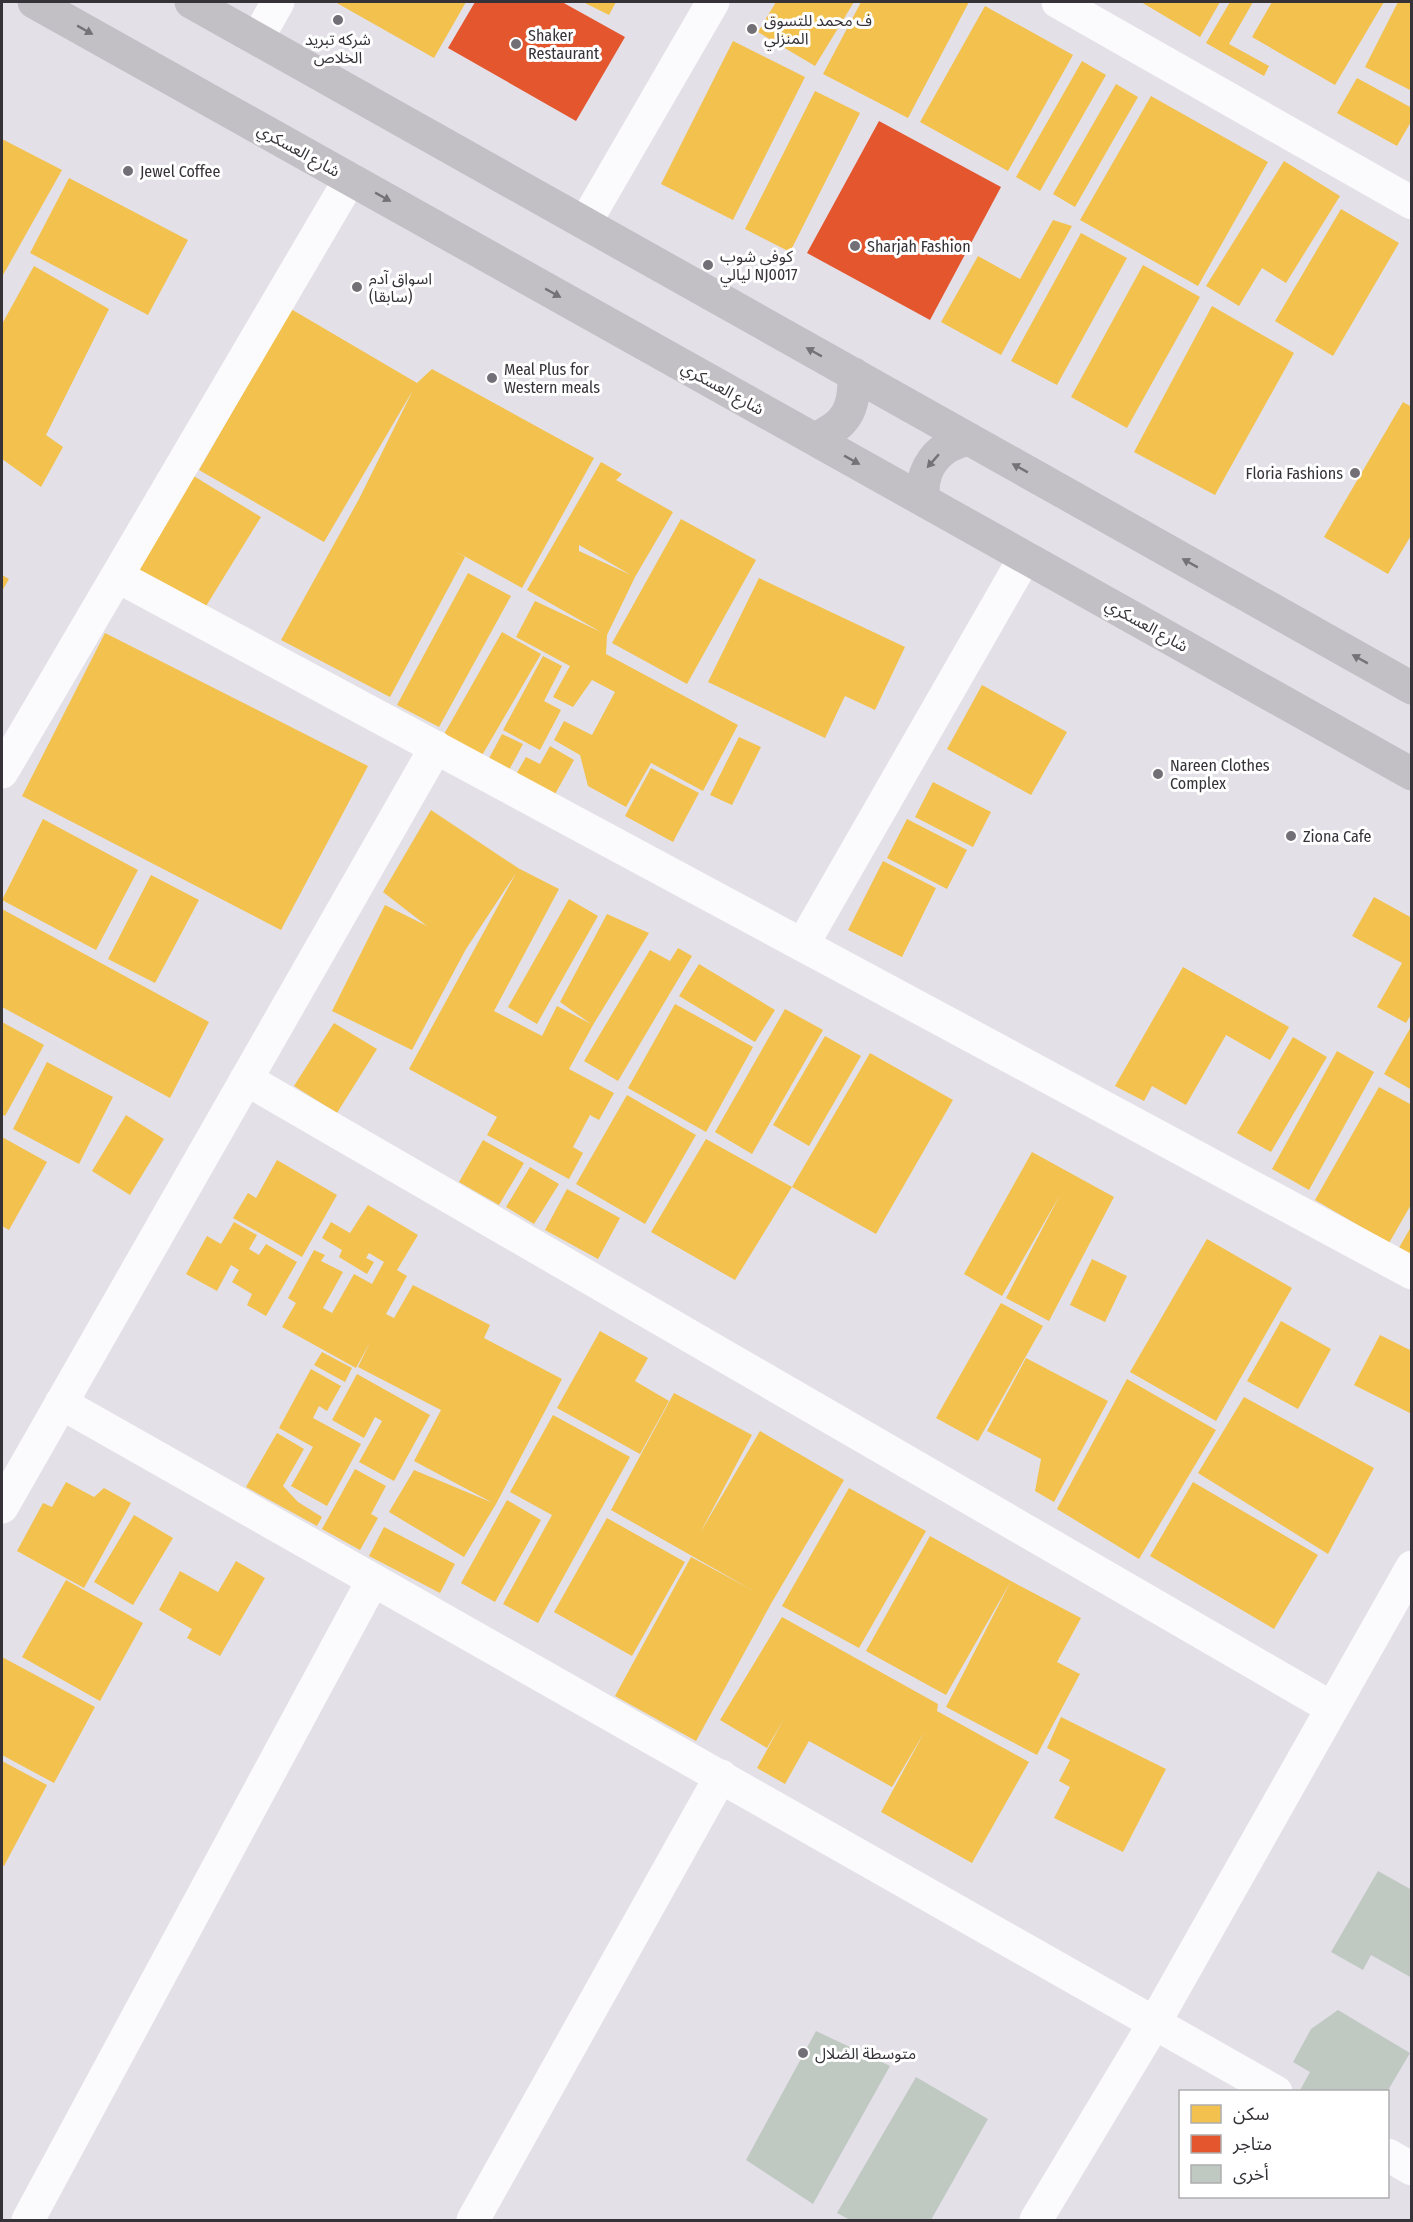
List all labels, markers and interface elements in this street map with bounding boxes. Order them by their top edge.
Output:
place label: ف محمد للتسوق المنزلي [764,11,872,51]
marker: شركه تبريد الخلاص [331,13,345,27]
marker: ف محمد للتسوق المنزلي [745,22,759,36]
one-way arrow [77,25,94,35]
place label: Shaker Restaurant [528,26,600,63]
place label: شركه تبريد الخلاص [305,30,371,67]
marker: Shaker Restaurant [509,37,523,51]
street label: شارع العسكري [253,120,343,184]
place label: Jewel Coffee [140,162,220,181]
marker: Jewel Coffee [121,164,135,178]
one-way arrow [375,192,391,203]
place label: Sharjah Fashion [867,237,971,256]
marker: Sharjah Fashion [848,239,862,253]
place label: كوفي شوب ليالي NJ0017 [720,247,798,287]
marker: كوفي شوب ليالي NJ0017 [701,258,715,272]
place label: اسواق آدم (سابقا) [369,269,432,306]
marker: اسواق آدم (سابقا) [350,280,364,294]
one-way arrow [545,288,562,298]
one-way arrow [806,346,822,357]
street label: شارع العسكري [677,358,767,422]
place label: Meal Plus for Western meals [504,360,600,397]
marker: Meal Plus for Western meals [485,371,499,385]
one-way arrow [927,453,940,468]
one-way arrow [843,455,860,465]
one-way arrow [1012,463,1029,473]
place label: Floria Fashions [1246,464,1343,483]
marker: Floria Fashions [1348,466,1362,480]
one-way arrow [1182,559,1199,569]
street label: شارع العسكري [1101,595,1191,659]
one-way arrow [1352,654,1369,664]
place label: Nareen Clothes Complex [1170,756,1270,793]
marker: Nareen Clothes Complex [1151,767,1165,781]
place label: Ziona Cafe [1303,827,1372,846]
marker: Ziona Cafe [1284,829,1298,843]
place label: متوسطة الضلال [815,2044,916,2064]
marker: متوسطة الضلال [796,2046,810,2060]
legend [1179,2090,1389,2198]
text: سكن [1233,2103,1269,2125]
text: متاجر [1232,2133,1272,2155]
text: أخرى [1233,2163,1269,2185]

